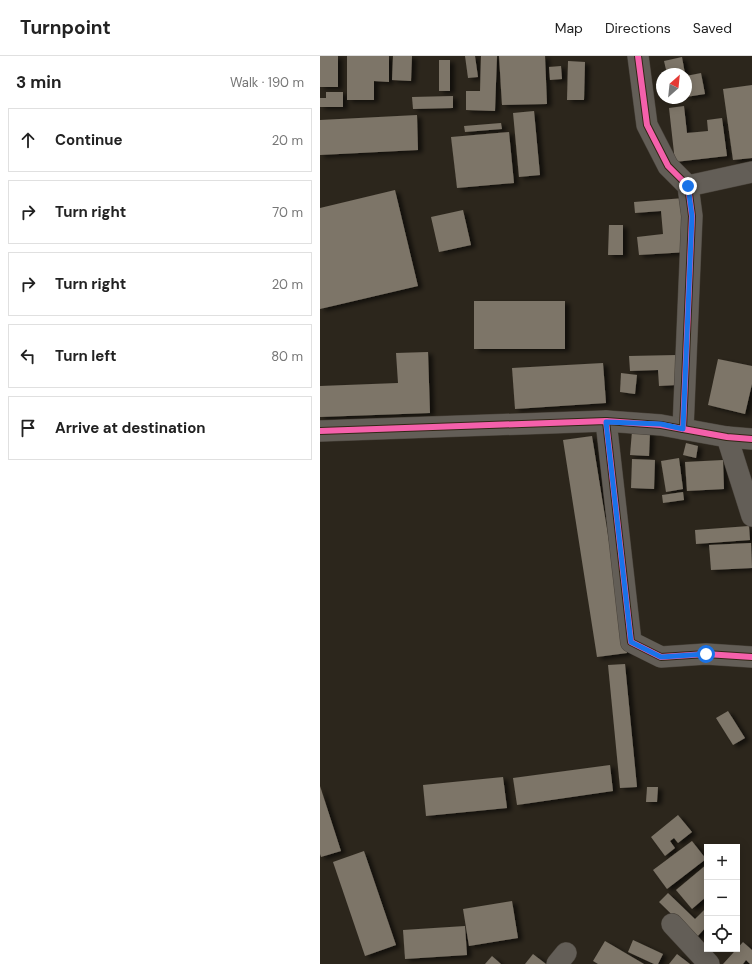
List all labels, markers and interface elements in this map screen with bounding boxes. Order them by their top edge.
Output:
text: Turnpoint [20,15,111,40]
text: Map [555,19,583,37]
text: Directions [605,19,671,37]
text: Saved [693,19,732,37]
north arrow [656,68,692,104]
text: 3 min [16,71,61,93]
text: Walk · 190 m [230,74,304,91]
icon: ahead [17,129,39,151]
text: Continue [55,130,123,150]
text: 20 m [272,132,303,149]
route end [679,177,697,195]
icon: right [17,201,39,223]
text: Turn right [55,202,126,222]
text: 70 m [272,204,303,221]
icon: right [17,273,39,295]
text: Turn right [55,274,126,294]
text: 20 m [272,276,303,293]
icon: left [17,345,39,367]
text: Turn left [55,346,116,366]
text: 80 m [271,348,303,365]
icon: arrive [17,417,39,439]
text: Arrive at destination [55,418,206,438]
route start [697,645,715,663]
map controls [704,844,740,952]
button: + [704,844,740,880]
button: − [704,880,740,916]
button: locate [704,916,740,952]

